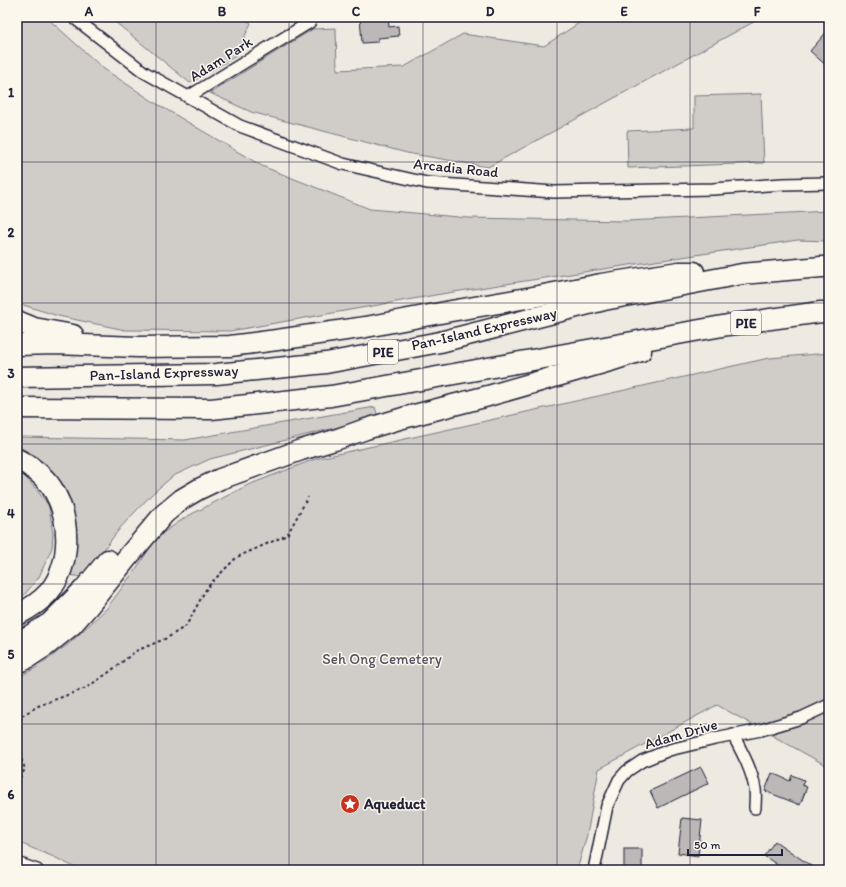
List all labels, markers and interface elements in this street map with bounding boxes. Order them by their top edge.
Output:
text: A [84,4,94,19]
text: B [218,4,227,19]
text: C [352,4,361,19]
text: D [486,4,495,19]
text: E [620,4,628,19]
text: F [754,4,761,19]
street label: Adam Park [186,32,256,85]
text: 1 [8,85,14,100]
street label: Arcadia Road [412,155,500,182]
text: 2 [8,225,15,240]
street label: Pan-Island Expressway [410,304,558,354]
road number: PIE [731,311,761,335]
road number: PIE [368,340,398,364]
street label: Pan-Island Expressway [89,361,239,385]
text: 3 [7,366,15,381]
text: 4 [7,506,15,521]
text: 5 [8,647,15,662]
park label: Seh Ong Cemetery [322,650,442,668]
street label: Adam Drive [642,715,720,753]
text: 6 [8,787,15,802]
place icon: Aqueduct [339,793,361,815]
place label: Aqueduct [363,795,426,814]
scale bar [688,831,782,857]
text: 50 m [694,838,720,852]

